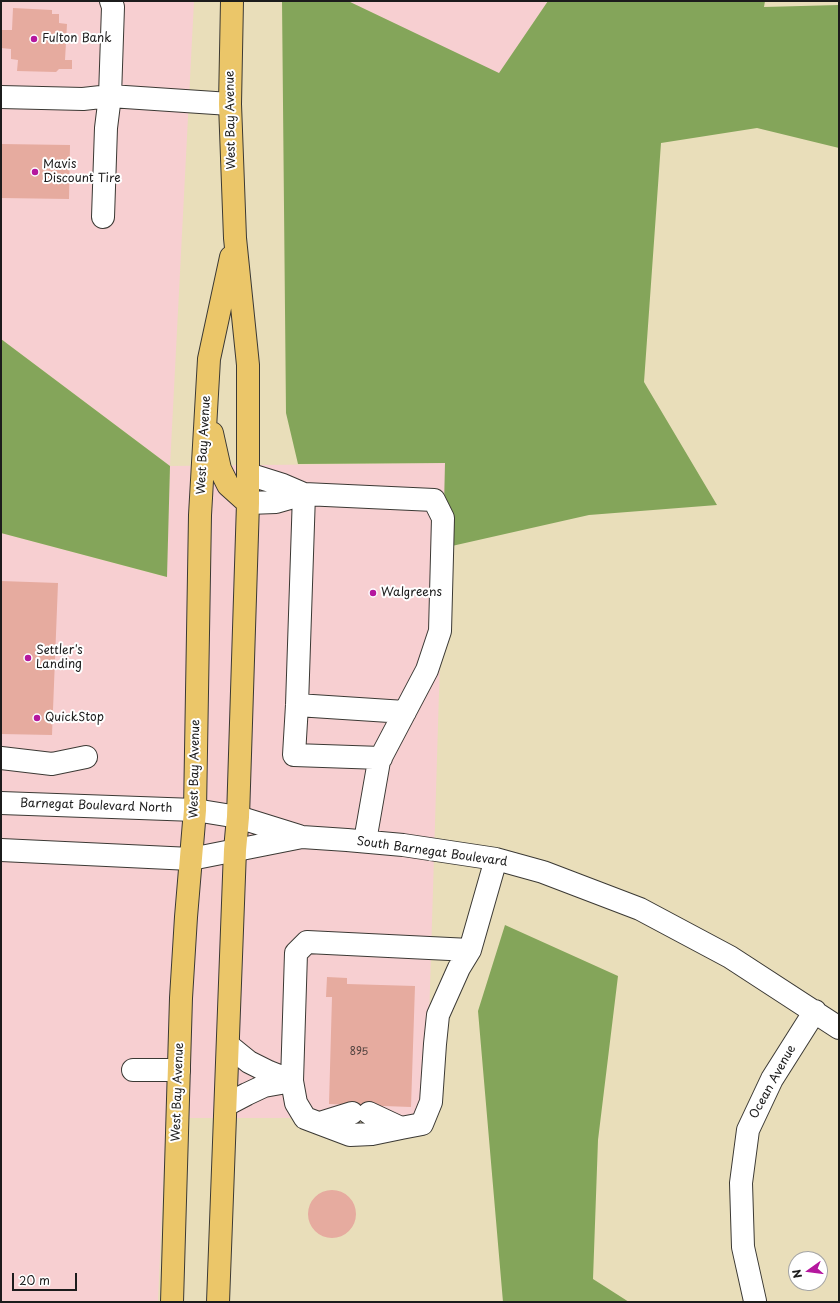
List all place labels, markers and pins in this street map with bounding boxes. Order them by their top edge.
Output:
place label: Fulton Bank [42,32,112,46]
marker: Fulton Bank [29,34,39,44]
place label: Mavis Discount Tire [43,158,121,186]
marker: Mavis Discount Tire [30,167,40,177]
place label: Walgreens [381,586,442,600]
marker: Walgreens [368,588,378,598]
place label: Settler's Landing [36,644,83,672]
marker: Settler's Landing [23,653,33,663]
place label: QuickStop [45,711,104,725]
marker: QuickStop [32,713,42,723]

